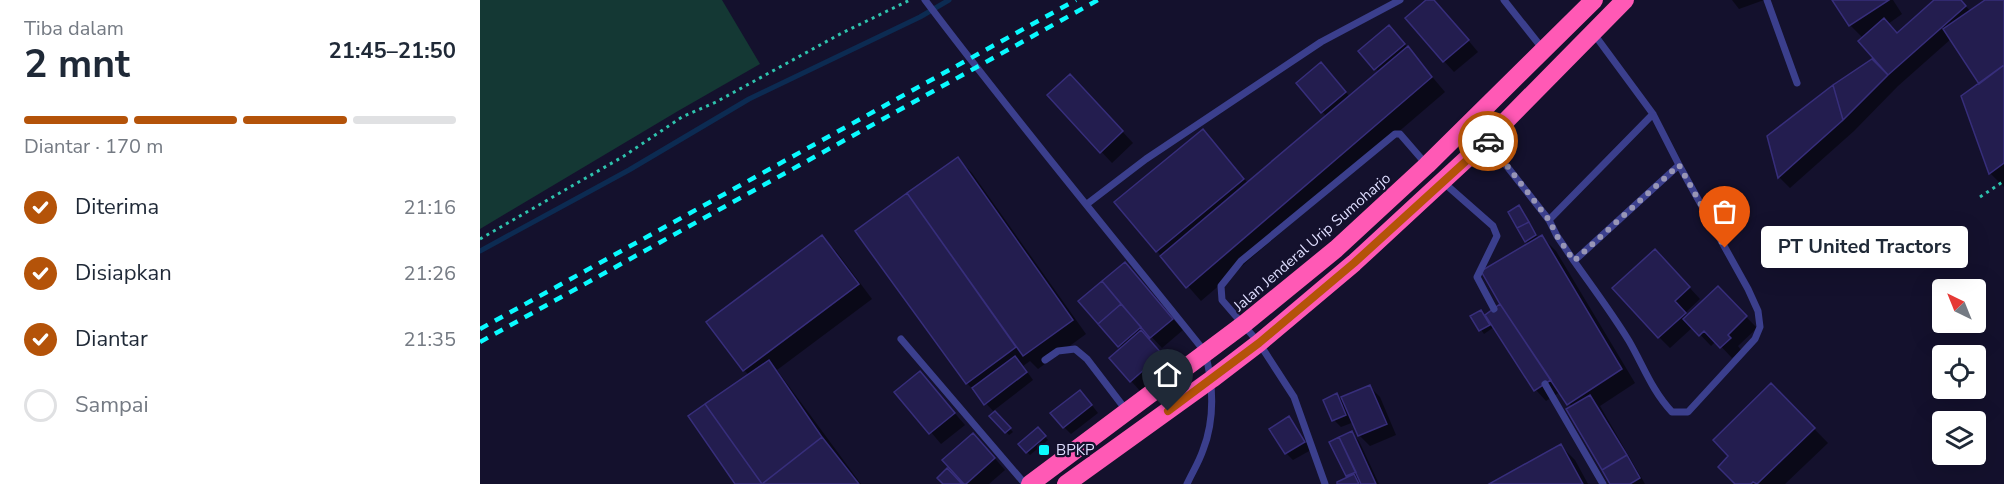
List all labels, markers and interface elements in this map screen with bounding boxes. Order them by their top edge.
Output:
text: Tiba dalam [24,15,124,42]
text: 21:45–21:50 [328,36,456,66]
text: 2 mnt [24,38,130,91]
courier [1458,111,1518,171]
icon: car [1472,125,1505,158]
text: Diantar · 170 m [24,133,163,160]
street label: Jalan Jenderal Urip Sumoharjo [1228,168,1395,317]
pin [1699,186,1750,248]
icon: check [24,191,57,224]
text: Diterima [75,192,159,222]
text: 21:16 [403,194,456,221]
icon: bag [1708,195,1741,228]
callout: PT United Tractors [1761,227,1968,269]
text: PT United Tractors [1778,233,1951,260]
icon: check [24,257,57,290]
text: Disiapkan [75,258,172,288]
text: 21:26 [403,260,456,287]
north arrow [1932,279,1986,333]
map controls [1932,279,1986,465]
icon: check [24,323,57,356]
text: Diantar [75,324,148,354]
text: 21:35 [403,326,456,353]
button: locate [1932,345,1986,399]
pin [1142,349,1193,411]
icon: home [1151,358,1184,391]
text: Sampai [75,390,149,420]
button: layers [1932,411,1986,465]
place label: BPKP [1056,440,1095,460]
marker: BPKP [1037,443,1051,457]

